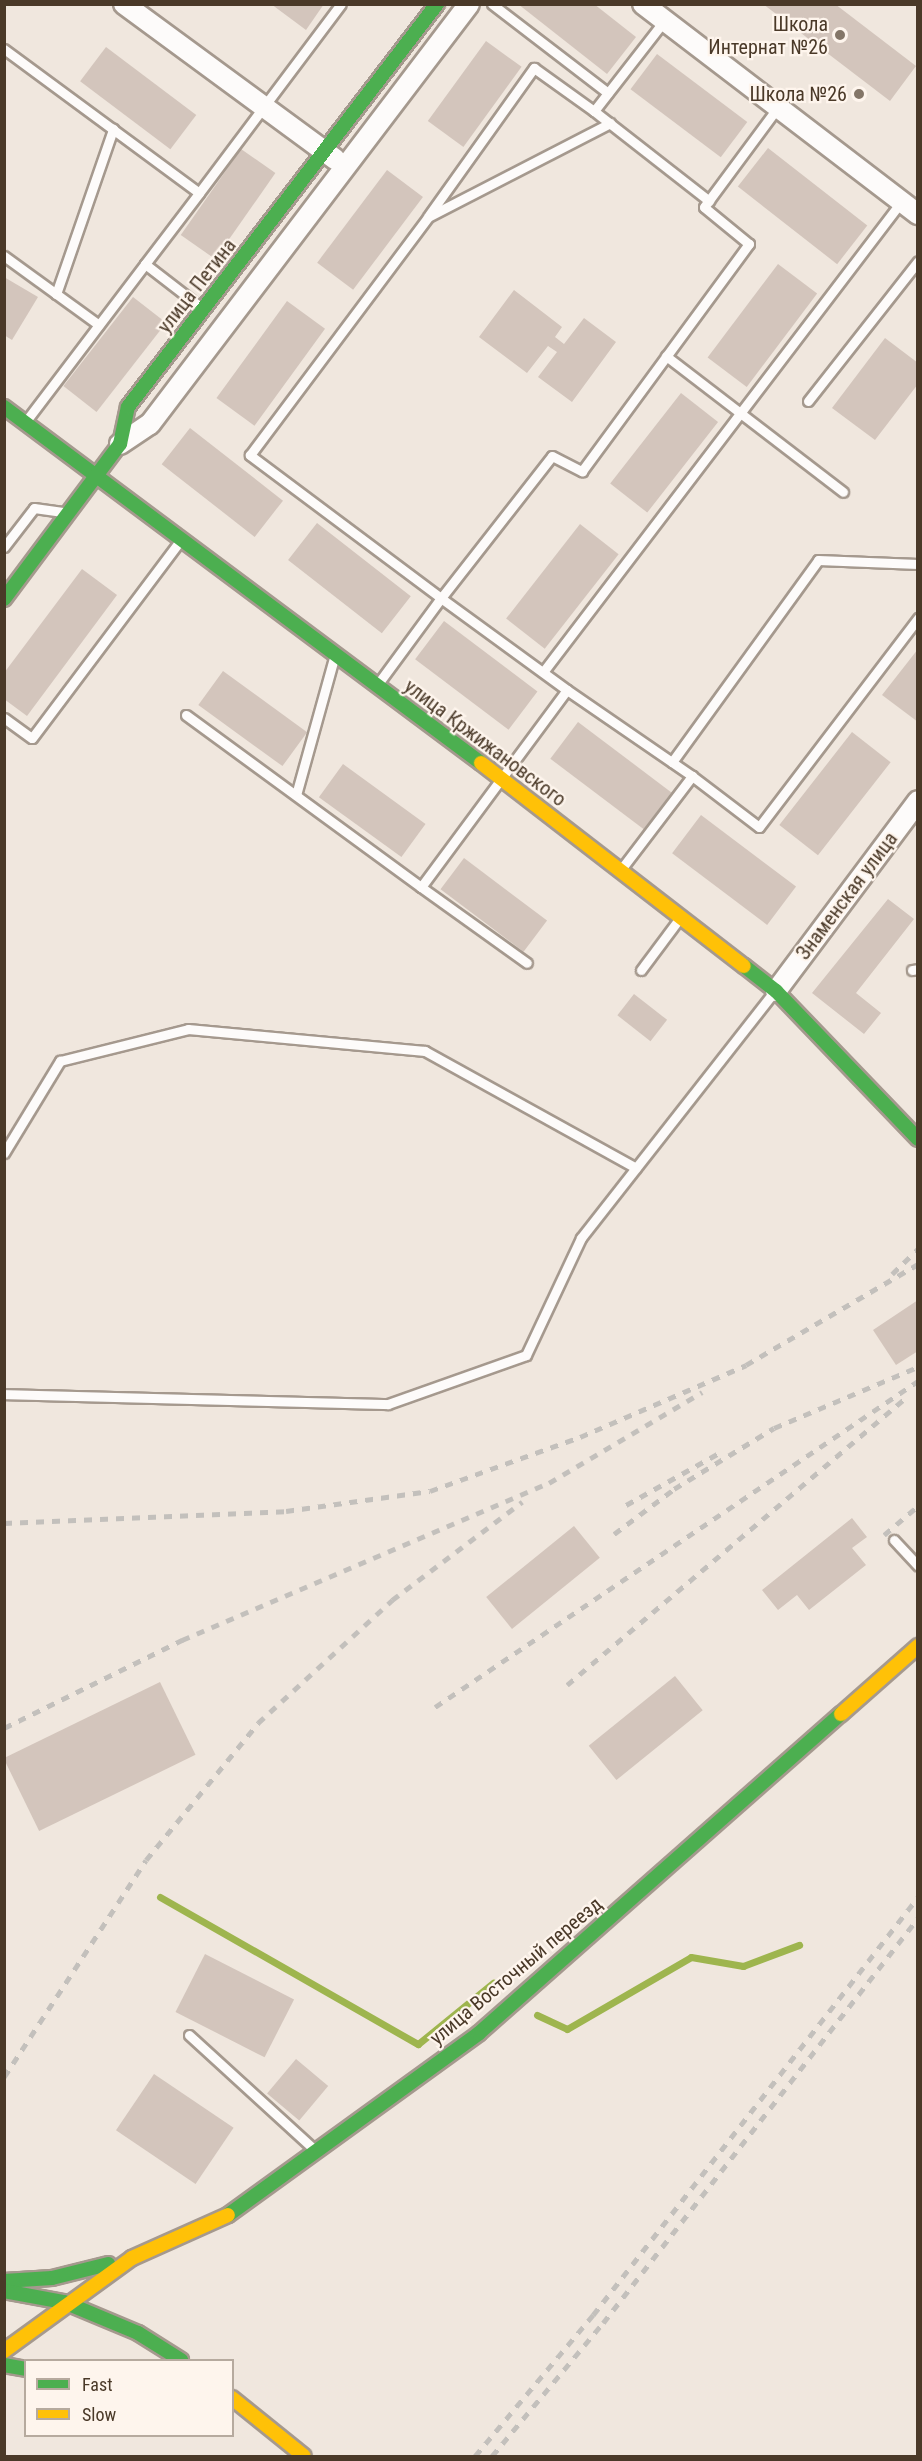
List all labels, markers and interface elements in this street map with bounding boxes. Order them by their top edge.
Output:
place label: Школа Интернат №26 [708,12,828,59]
marker: Школа Интернат №26 [833,28,847,42]
place label: Школа №26 [750,82,847,106]
marker: Школа №26 [852,87,866,101]
street label: улица Петина [153,234,241,338]
street label: улица Кржижановского [399,674,571,812]
street label: Знаменская улица [791,827,903,965]
street label: улица Восточный переезд [425,1892,607,2050]
legend [24,2359,234,2437]
text: Fast [82,2374,113,2395]
text: Slow [82,2404,116,2425]

